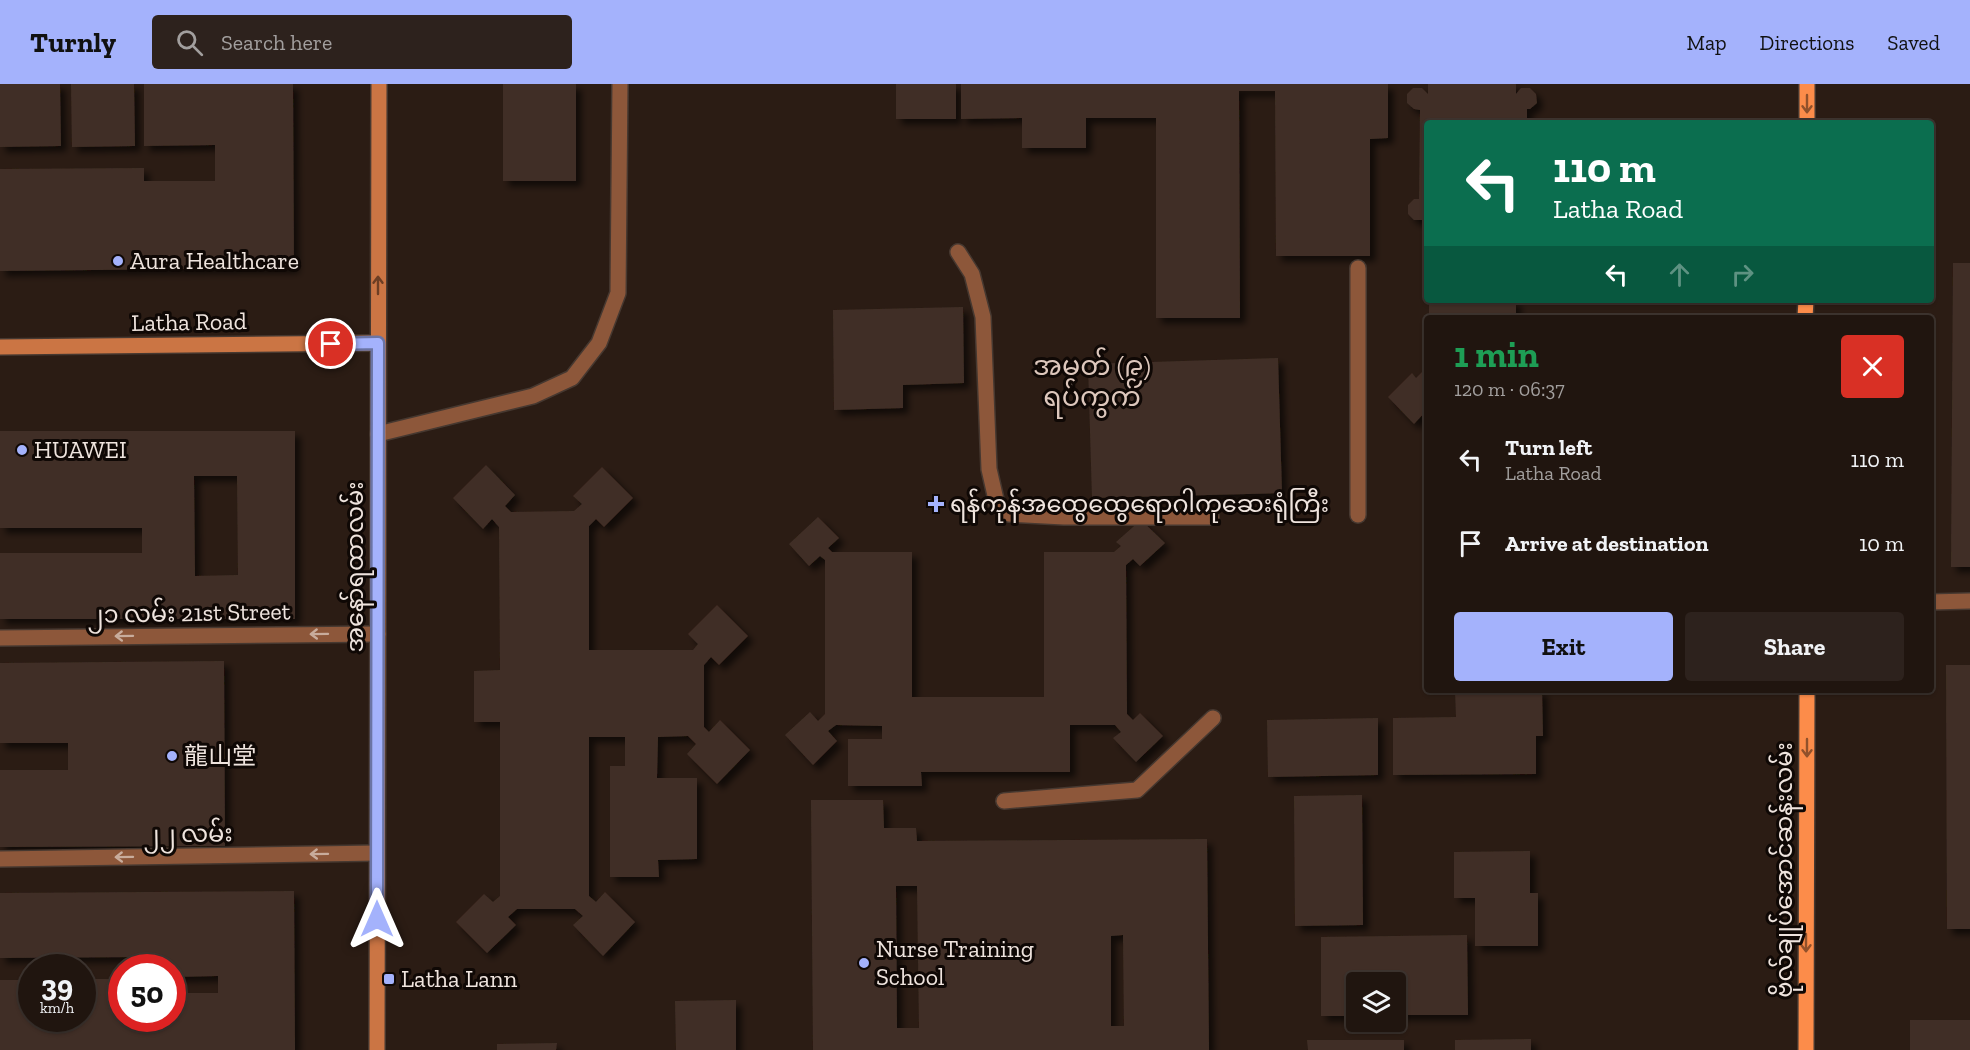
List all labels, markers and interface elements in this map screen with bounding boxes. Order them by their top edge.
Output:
search box [152,15,572,69]
text: Turnly [30,26,116,59]
icon: search [173,26,206,59]
text: Search here [221,29,332,56]
text: Map [1687,30,1727,55]
text: Directions [1760,30,1854,55]
text: Saved [1887,30,1940,55]
one-way arrow [1801,93,1813,113]
text: 110 m [1553,142,1656,193]
icon: left [1454,144,1532,222]
text: Latha Road [1553,193,1683,225]
place label: Aura Healthcare [130,246,299,275]
marker: Aura Healthcare [111,254,125,268]
icon: left [1600,258,1633,291]
icon: ahead [1663,258,1696,291]
icon: right [1726,258,1759,291]
one-way arrow [372,275,384,295]
street label: Latha Road [131,306,247,337]
pin [305,318,356,369]
icon: arrive [314,327,347,360]
text: 1 min [1454,333,1539,376]
button: close [1841,335,1904,398]
district label: အမှတ် (၉) ရပ်ကွက် [1033,347,1151,419]
text: 120 m · 06:37 [1454,377,1565,401]
text: Turn left [1505,434,1592,461]
place label: HUAWEI [34,435,127,464]
marker: HUAWEI [15,443,29,457]
icon: left [1454,443,1487,476]
text: 110 m [1850,446,1904,473]
text: Latha Road [1505,461,1601,485]
street label: အနော်ရထာလမ်း [339,481,374,653]
place label: ရန်ကုန်အထွေထွေရောဂါကုဆေးရုံကြီး [950,488,1329,523]
marker: ရန်ကုန်အထွေထွေရောဂါကုဆေးရုံကြီး [927,495,945,513]
icon: arrive [1454,527,1487,560]
text: Arrive at destination [1505,530,1708,557]
text: 10 m [1859,530,1904,557]
street label: ၂၁ လမ်း 21st Street [87,595,291,634]
button: Exit [1454,612,1673,681]
button: Share [1685,612,1904,681]
one-way arrow [310,629,330,640]
one-way arrow [115,630,135,642]
one-way arrow [1801,738,1813,758]
place label: 龍山堂 [184,741,256,770]
street label: ဗိုလ်ချုပ်အောင်ဆန်းလမ်း [1768,742,1803,998]
marker: 龍山堂 [165,749,179,763]
street label: ၂၂ လမ်း [143,817,233,854]
one-way arrow [309,848,329,860]
one-way arrow [114,852,134,863]
position arrow [345,887,409,951]
one-way arrow [1800,933,1812,953]
place label: Nurse Training School [876,934,1034,991]
speed limit sign: 50 [108,954,186,1032]
marker: Nurse Training School [857,956,871,970]
place label: Latha Lann [401,964,517,993]
text: 39 [41,968,73,1004]
marker: Latha Lann [382,972,396,986]
map controls [1346,972,1406,1032]
button: layers [1346,972,1406,1032]
text: km/h [40,999,74,1017]

